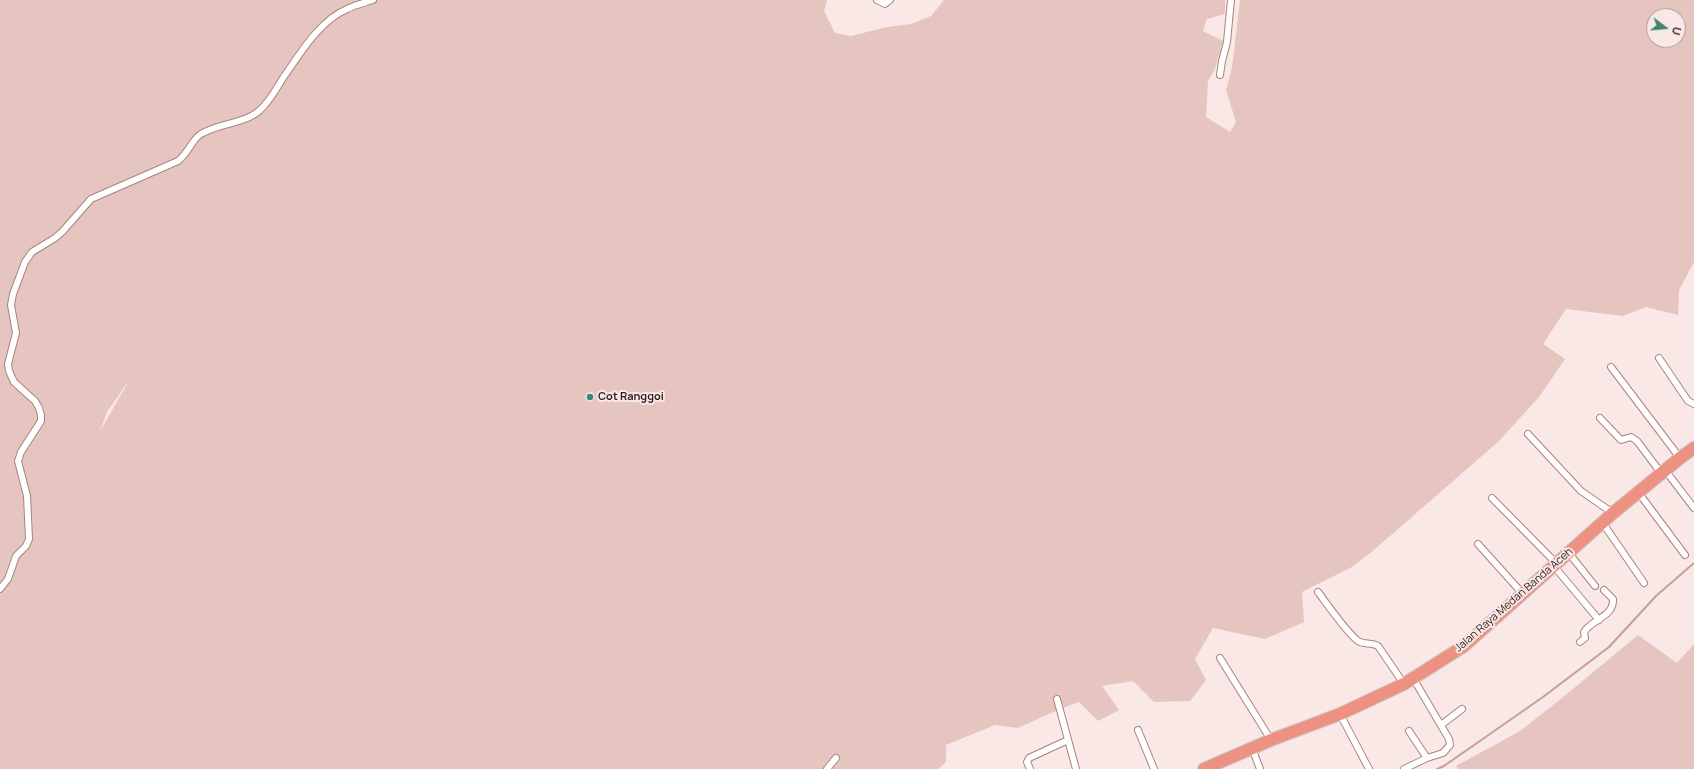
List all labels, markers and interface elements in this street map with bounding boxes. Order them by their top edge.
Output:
north arrow [1646,8,1686,48]
text: U [1669,25,1685,37]
place label: Cot Ranggoi [598,390,664,404]
marker: Cot Ranggoi [585,392,595,402]
street label: Jalan Raya Medan Banda Aceh [1452,545,1576,655]

